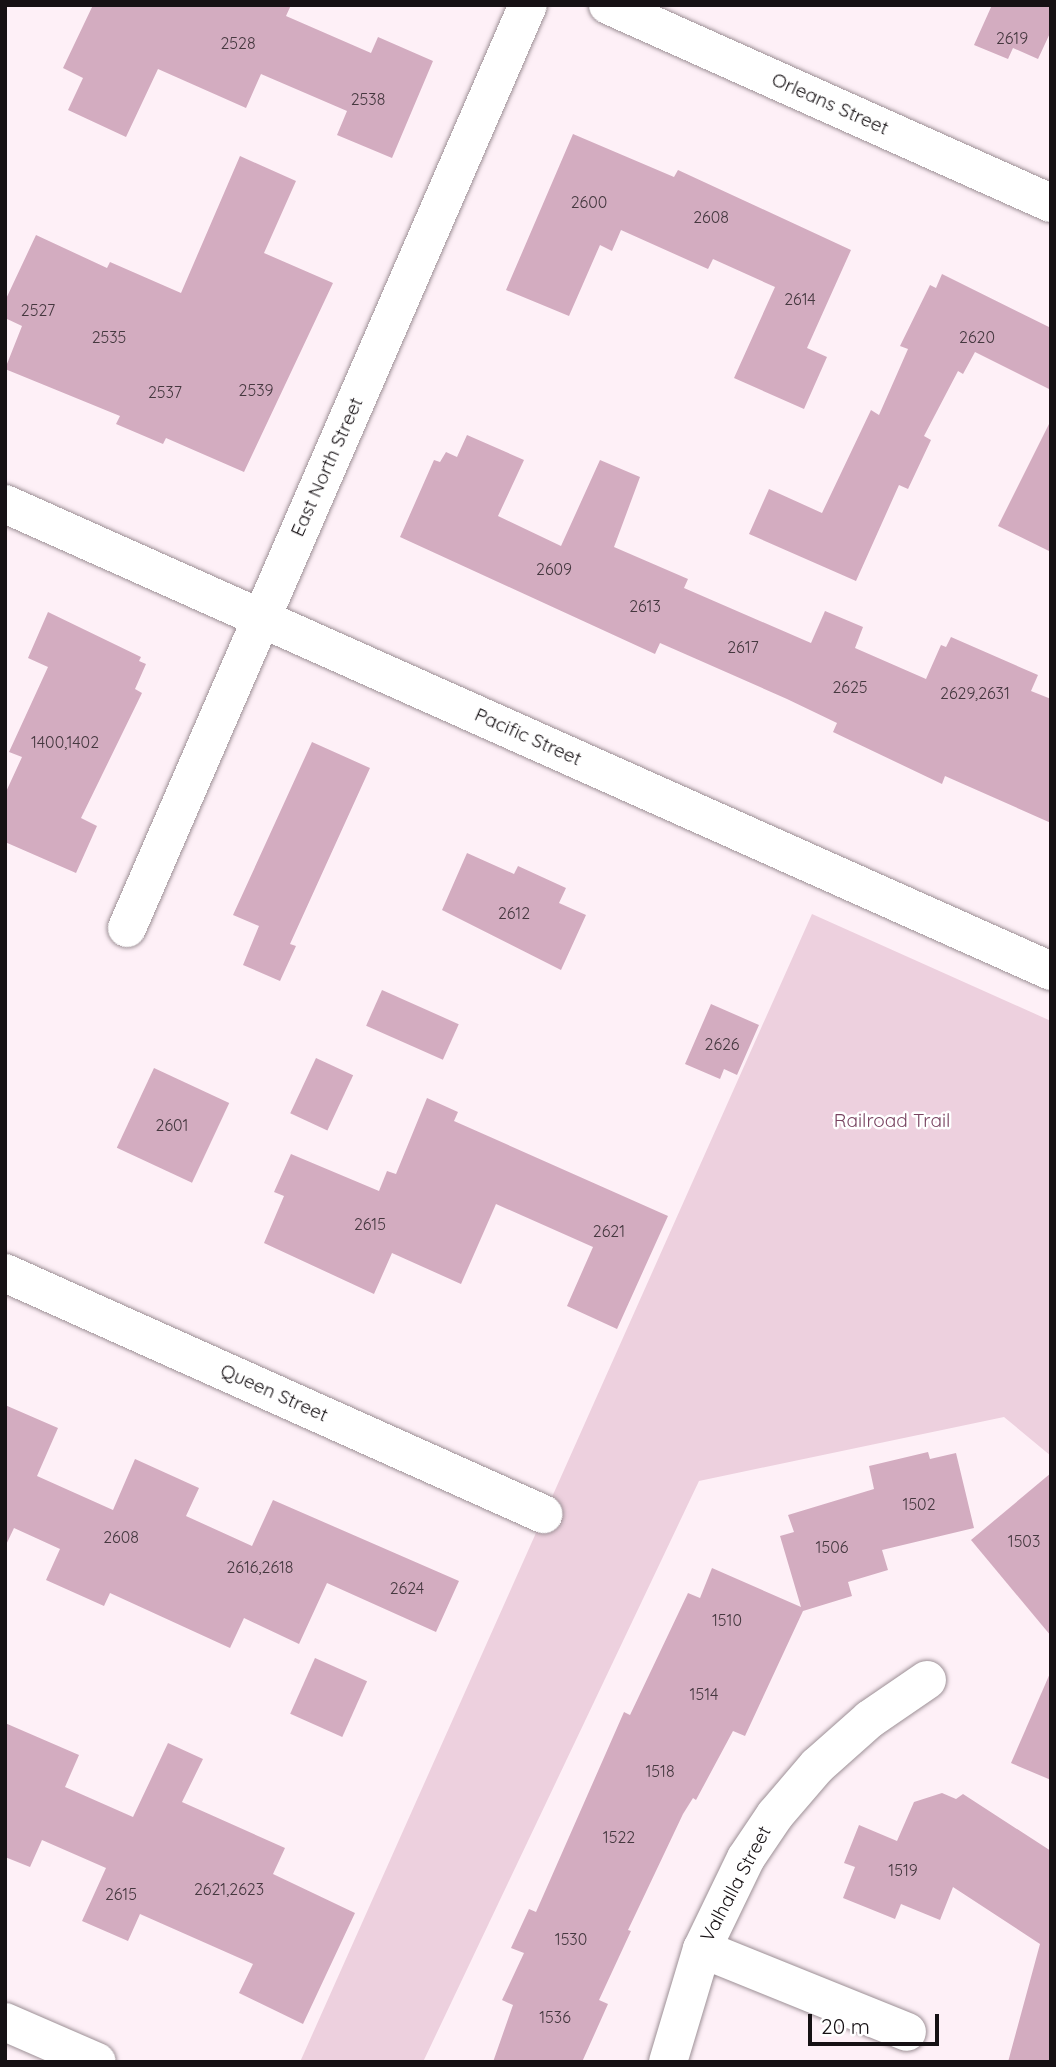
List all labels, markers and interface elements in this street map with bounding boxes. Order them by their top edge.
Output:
house number: 2619 [996,28,1028,48]
house number: 2528 [220,33,256,53]
street label: Orleans Street [768,68,892,140]
house number: 2538 [351,89,385,109]
house number: 2600 [571,192,607,212]
house number: 2608 [693,207,729,227]
house number: 2614 [784,289,816,309]
house number: 2527 [21,300,55,320]
house number: 2535 [92,327,126,347]
house number: 2620 [959,327,995,347]
house number: 2539 [239,380,273,400]
house number: 2537 [148,382,182,402]
street label: East North Street [286,394,368,540]
house number: 2609 [536,559,572,579]
house number: 2613 [629,596,661,616]
house number: 2617 [727,637,759,657]
house number: 2625 [832,677,868,697]
house number: 2629,2631 [940,683,1010,703]
street label: Pacific Street [471,703,585,771]
house number: 1400,1402 [31,732,99,752]
house number: 2612 [498,903,530,923]
house number: 2626 [705,1034,739,1054]
park label: Railroad Trail [834,1110,950,1132]
house number: 2601 [156,1115,188,1135]
house number: 2615 [354,1214,386,1234]
house number: 2621 [593,1221,625,1241]
street label: Queen Street [217,1359,331,1427]
house number: 1502 [902,1494,936,1514]
house number: 2608 [103,1527,139,1547]
house number: 1503 [1008,1531,1040,1551]
house number: 1506 [816,1537,848,1557]
house number: 2616,2618 [227,1557,293,1577]
house number: 2624 [390,1578,424,1598]
house number: 1510 [712,1610,742,1630]
house number: 1514 [690,1684,718,1704]
house number: 1518 [645,1761,675,1781]
street label: Valhalla Street [696,1822,776,1946]
house number: 1522 [603,1827,635,1847]
house number: 1519 [888,1860,918,1880]
house number: 2621,2623 [194,1879,264,1899]
house number: 2615 [105,1884,137,1904]
house number: 1530 [555,1929,587,1949]
scale bar [811,2000,942,2044]
house number: 1536 [539,2007,571,2027]
text: 20 m [821,2013,870,2039]

